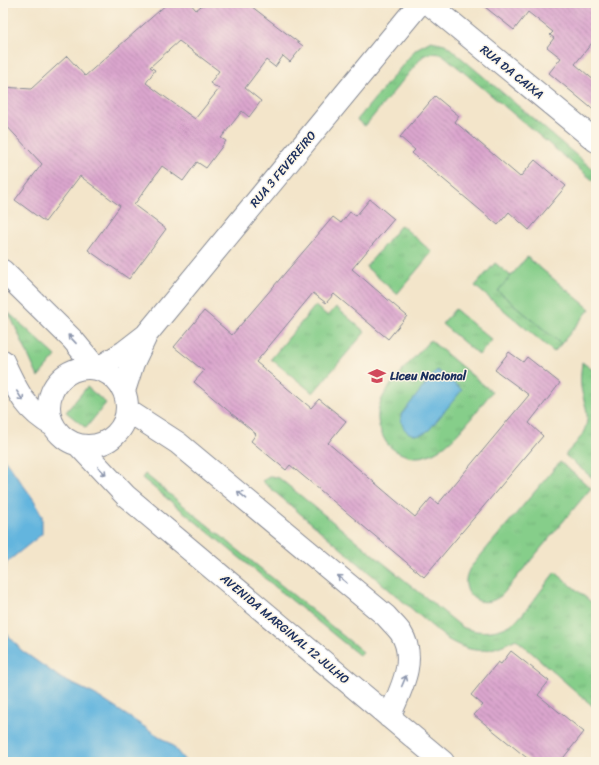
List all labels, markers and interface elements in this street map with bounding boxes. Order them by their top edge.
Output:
street label: RUA DA CAIXA [475,39,549,105]
street label: RUA 3 FEVEREIRO [244,125,322,212]
one-way arrow [68,335,77,345]
place label: Liceu Nacional [390,365,467,387]
school or university icon: Liceu Nacional [367,366,387,386]
one-way arrow [16,390,24,401]
one-way arrow [97,465,106,475]
one-way arrow [237,490,248,499]
street label: AVENIDA MARGINAL 12 JULHO [215,567,355,690]
one-way arrow [336,574,347,583]
one-way arrow [401,675,409,687]

